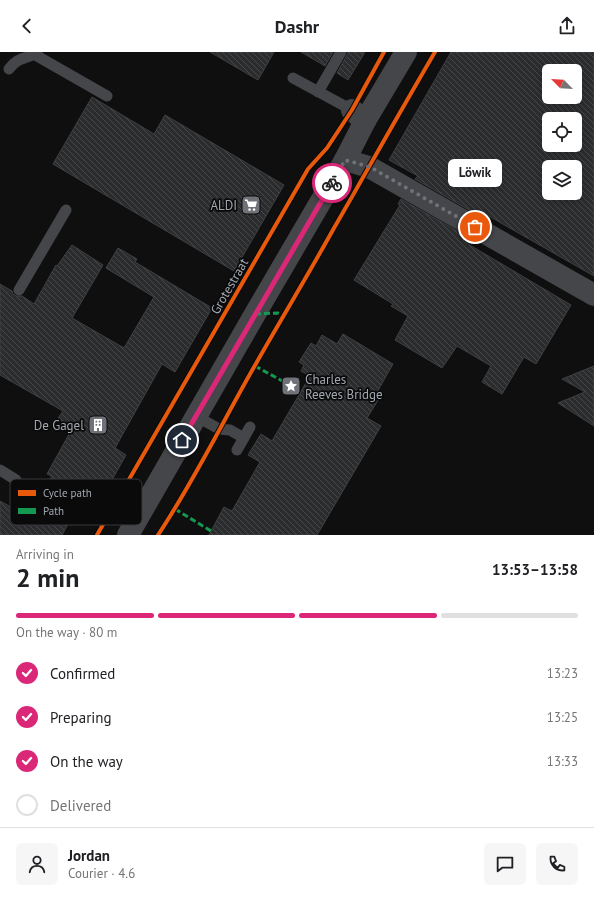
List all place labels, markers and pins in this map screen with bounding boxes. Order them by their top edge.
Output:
callout: Löwik [448,159,502,187]
supermarket icon: ALDI [240,194,262,216]
place label: ALDI [210,197,237,214]
pin [458,210,492,244]
place label: Charles Reeves Bridge [305,371,383,403]
place icon: Charles Reeves Bridge [280,375,302,397]
building icon: De Gagel [87,414,109,436]
place label: De Gagel [34,417,84,434]
pin [165,423,199,457]

